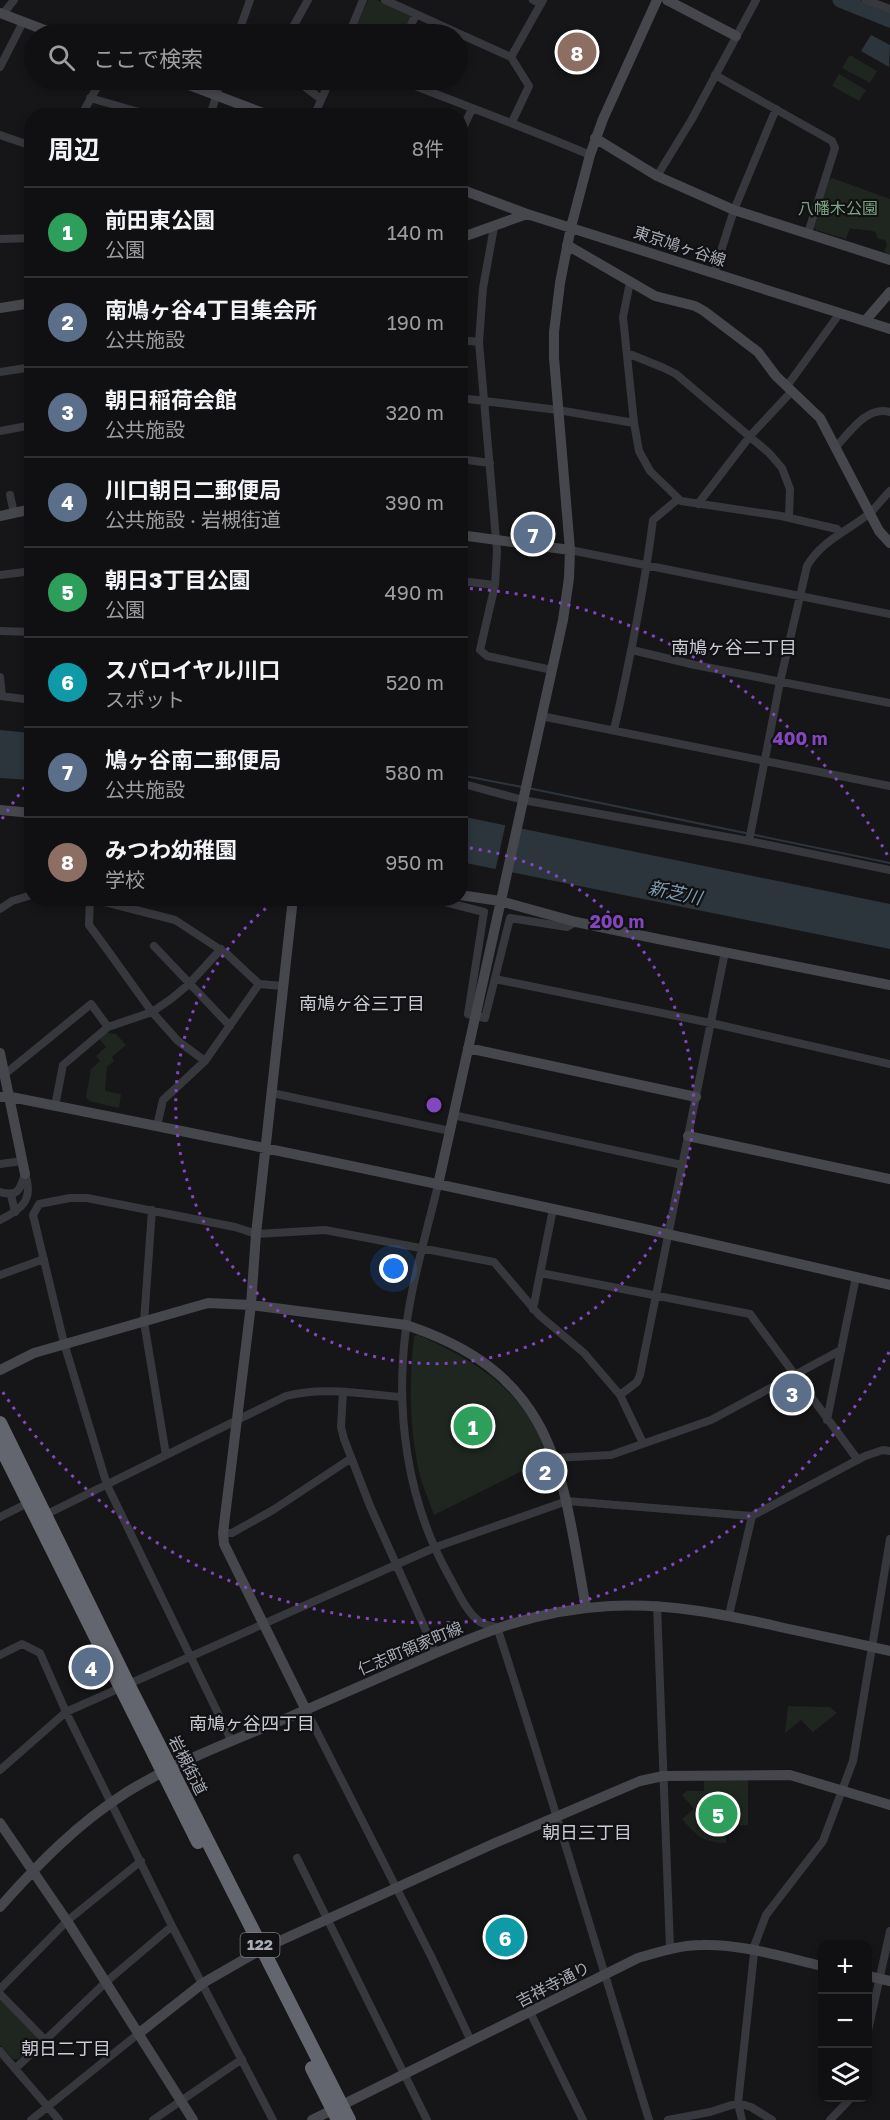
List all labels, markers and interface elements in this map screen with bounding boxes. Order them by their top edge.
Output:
search box [24,24,468,90]
pin: 8 [558,29,596,74]
icon: search [45,41,78,74]
text: ここで検索 [93,45,203,72]
text: 周辺 [48,134,100,165]
text: 8件 [412,136,444,160]
park label: 八幡木公園 [798,198,878,218]
text: 前田東公園 [105,206,215,233]
text: 1 [62,220,73,244]
text: 140 m [387,220,444,244]
street label: 東京鳩ヶ谷線 [631,222,729,270]
text: 公園 [105,237,145,261]
text: 南鳩ヶ谷4丁目集会所 [105,296,317,323]
text: 2 [61,310,74,334]
text: 190 m [387,310,444,334]
text: 公共施設 [105,327,185,351]
text: 朝日稲荷会館 [105,386,237,413]
text: 3 [61,400,74,424]
text: 320 m [386,400,444,424]
text: 公共施設 [105,417,185,441]
text: 川口朝日二郵便局 [105,476,281,503]
text: 4 [61,490,74,514]
text: 390 m [385,490,444,514]
text: 公共施設 · 岩槻街道 [105,507,281,531]
pin: 7 [514,512,552,556]
text: 朝日3丁目公園 [105,566,250,593]
text: 5 [61,580,74,604]
text: 490 m [385,580,444,604]
text: 公園 [105,597,145,621]
district label: 南鳩ヶ谷二丁目 [671,636,797,658]
text: スパロイヤル川口 [105,656,280,683]
text: 6 [61,670,74,694]
text: 520 m [386,670,444,694]
text: スポット [105,687,185,711]
text: 400 m [773,727,827,749]
text: 鳩ヶ谷南二郵便局 [105,746,281,773]
text: 7 [62,760,73,784]
text: 580 m [385,760,444,784]
text: 公共施設 [105,777,185,801]
text: みつわ幼稚園 [105,836,237,863]
text: 8 [61,850,74,874]
text: 950 m [385,850,444,874]
text: 学校 [105,867,145,891]
water label: 新芝川 [647,876,706,909]
text: 200 m [590,910,644,932]
district label: 南鳩ヶ谷三丁目 [299,992,425,1014]
centre of rings [424,1095,444,1115]
your location [379,1254,408,1283]
pin: 3 [772,1370,812,1416]
pin: 1 [454,1404,492,1448]
pin: 2 [526,1448,564,1494]
street label: 仁志町領家町線 [355,1617,465,1679]
pin: 4 [72,1644,110,1690]
district label: 南鳩ヶ谷四丁目 [189,1712,315,1734]
street label: 岩槻街道 [165,1732,211,1798]
pin: 5 [698,1792,738,1836]
district label: 朝日三丁目 [542,1821,632,1843]
pin: 6 [486,1914,524,1960]
road number: 122 [240,1933,280,1957]
map controls [818,1940,872,2102]
button: + [818,1940,872,1994]
street label: 吉祥寺通り [513,1957,593,2011]
button: − [818,1994,872,2048]
district label: 朝日二丁目 [21,2037,111,2059]
button: layers [818,2048,872,2102]

